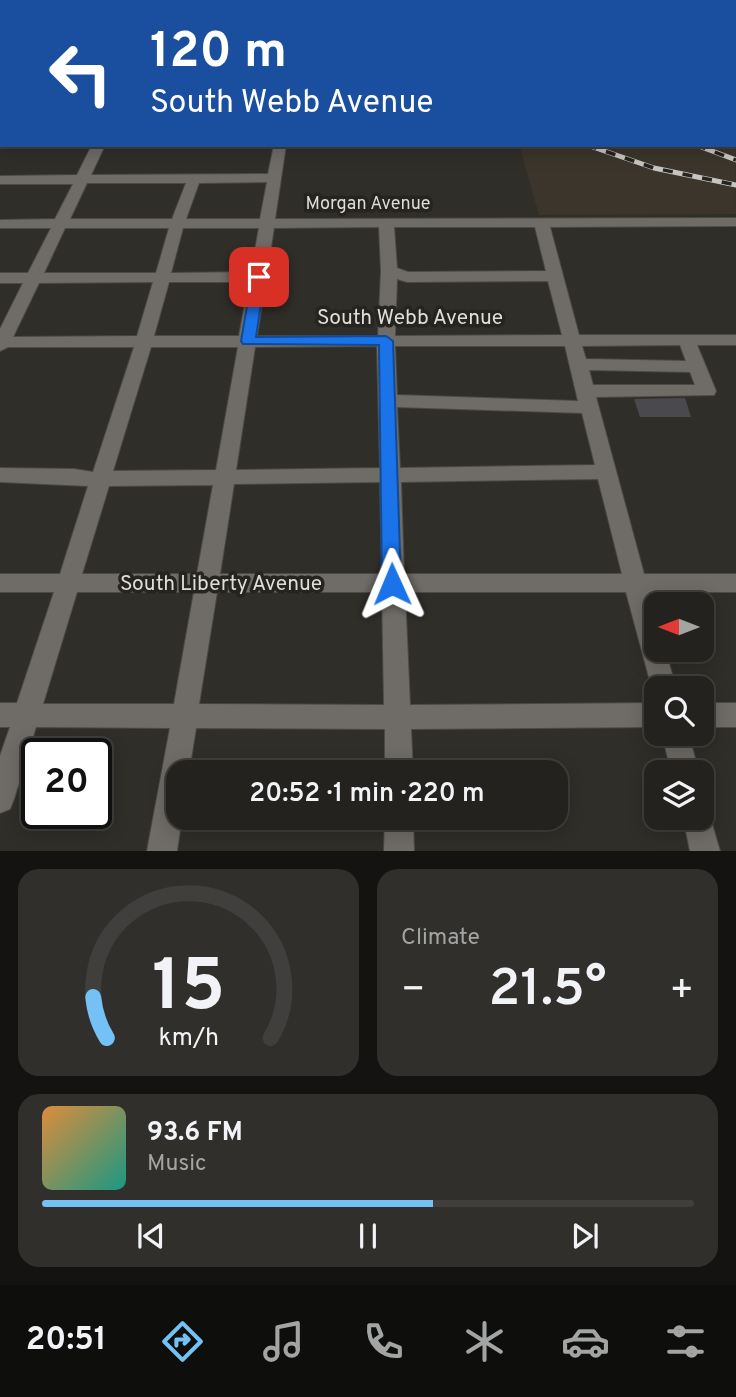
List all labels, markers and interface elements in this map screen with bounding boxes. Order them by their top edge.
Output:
text: 120 m [150,23,287,85]
icon: left [35,28,126,119]
text: South Webb Avenue [150,84,433,124]
street label: Morgan Avenue [306,193,430,216]
pin [229,247,289,307]
icon: arrive [240,258,278,296]
street label: South Webb Avenue [317,305,503,332]
position arrow [355,547,429,621]
street label: South Liberty Avenue [120,571,322,598]
north arrow [644,592,714,662]
map controls [644,592,714,830]
button: search [644,676,714,746]
speed limit sign: 20 [21,738,112,829]
button: layers [644,760,714,830]
text: 20:52 · 1 min · 220 m [249,778,485,811]
text: Climate [401,924,480,953]
text: 15 [152,945,225,1037]
text: 21.5° [489,958,606,1024]
text: − [401,967,426,1016]
text: + [669,967,694,1016]
text: km/h [158,1023,219,1055]
text: 93.6 FM [147,1117,243,1150]
text: Music [147,1150,207,1179]
icon: previous [132,1217,170,1255]
icon: pause [349,1217,387,1255]
icon: next [566,1217,604,1255]
icon: directions [158,1317,207,1366]
icon: music [259,1317,308,1366]
icon: phone [359,1317,408,1366]
icon: climate [460,1317,509,1366]
icon: car [561,1317,610,1366]
icon: filters [661,1317,710,1366]
text: 20:51 [26,1321,107,1361]

